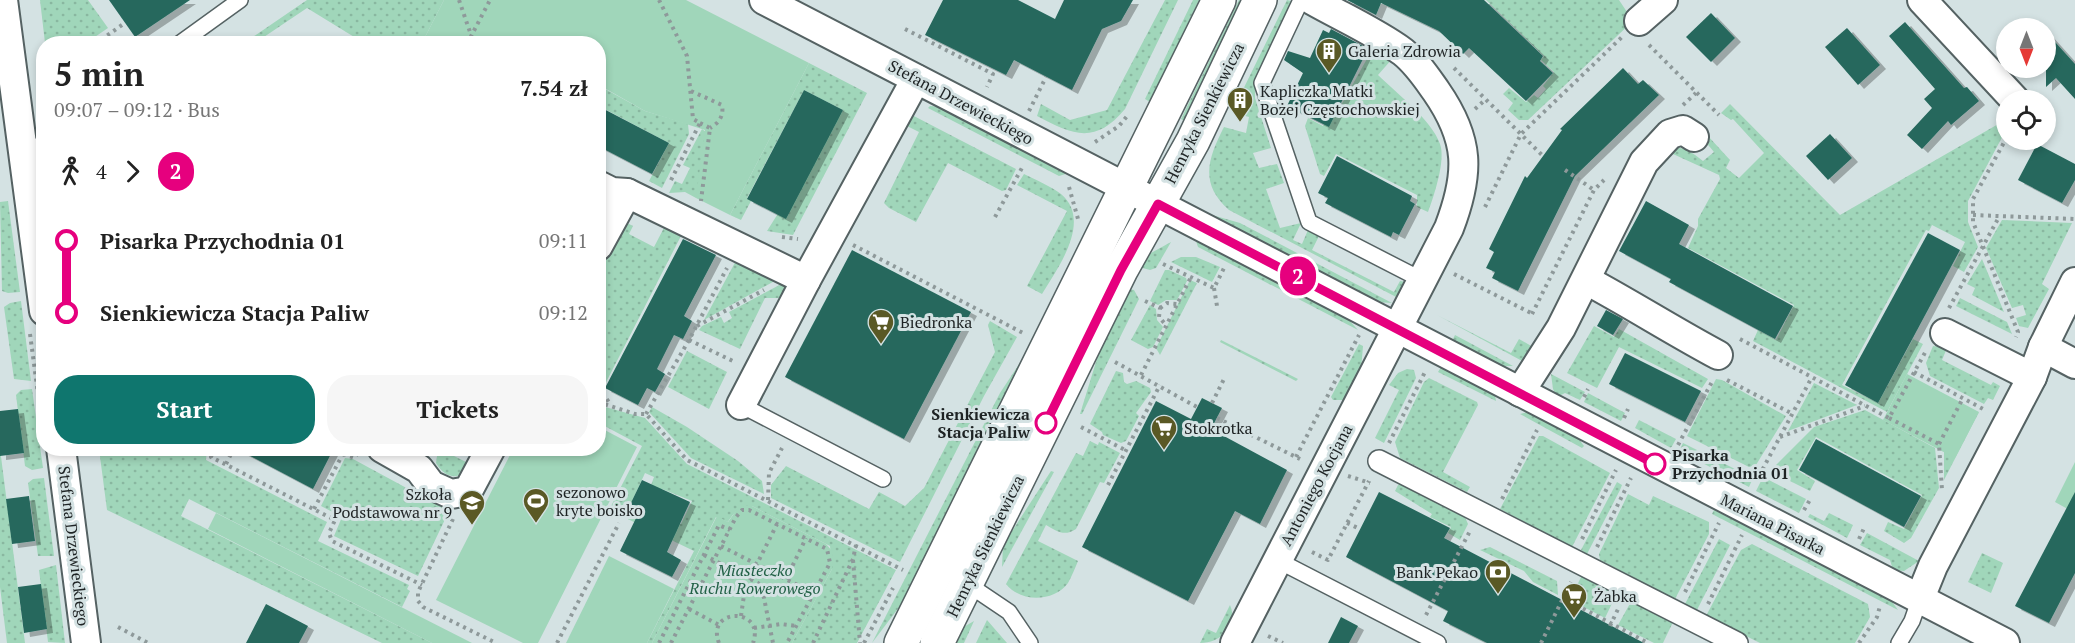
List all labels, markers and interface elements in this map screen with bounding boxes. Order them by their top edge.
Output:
north arrow [1996,18,2056,78]
map controls [1996,18,2056,150]
building icon: Galeria Zdrowia [1314,36,1344,74]
street label: Henryka Sienkiewicza [1159,39,1249,187]
place label: Galeria Zdrowia [1348,40,1461,62]
text: 5 min [54,52,144,95]
street label: Stefana Drzewieckiego [885,54,1037,150]
text: 7.54 zł [520,73,588,102]
place label: Kapliczka Matki Bożej Częstochowskiej [1260,80,1420,120]
building icon: Kapliczka Matki Bożej Częstochowskiej [1225,85,1255,123]
button: locate [1996,90,2056,150]
text: 09:07 – 09:12 · Bus [54,96,220,123]
icon: walk [54,155,87,188]
icon: forward [116,155,149,188]
text: 2 [170,157,182,185]
text: 4 [96,158,107,185]
text: Pisarka Przychodnia 01 [100,226,345,255]
text: 09:11 [539,227,588,254]
line badge: 2 [1278,256,1318,296]
text: 2 [1292,262,1304,290]
text: Sienkiewicza Stacja Paliw [100,298,369,327]
text: 09:12 [539,299,588,326]
supermarket icon: Biedronka [866,307,896,345]
place label: Biedronka [900,311,972,333]
button: Start [54,375,315,444]
button: Tickets [327,375,588,444]
place label: Sienkiewicza Stacja Paliw [931,403,1030,443]
marker: Sienkiewicza Stacja Paliw [1035,412,1057,434]
supermarket icon: Stokrotka [1149,413,1179,451]
place label: Stokrotka [1184,417,1253,439]
street label: Antoniego Kocjana [1275,420,1357,550]
place label: Pisarka Przychodnia 01 [1672,444,1789,484]
marker: Pisarka Przychodnia 01 [1644,453,1666,475]
street label: Stefana Drzewieckiego [53,465,95,627]
street label: Henryka Sienkiewicza [941,471,1029,621]
place label: sezonowo kryte boisko [556,481,643,521]
place label: Szkoła Podstawowa nr 9 [332,483,452,523]
sports icon: sezonowo kryte boisko [521,486,551,524]
school or university icon: Szkoła Podstawowa nr 9 [457,488,487,526]
street label: Mariana Pisarka [1717,488,1829,560]
bank icon: Bank Pekao [1483,557,1513,595]
park label: Miasteczko Ruchu Rowerowego [688,559,821,599]
place label: Bank Pekao [1396,561,1478,583]
supermarket icon: Żabka [1559,581,1589,619]
place label: Żabka [1594,585,1637,607]

